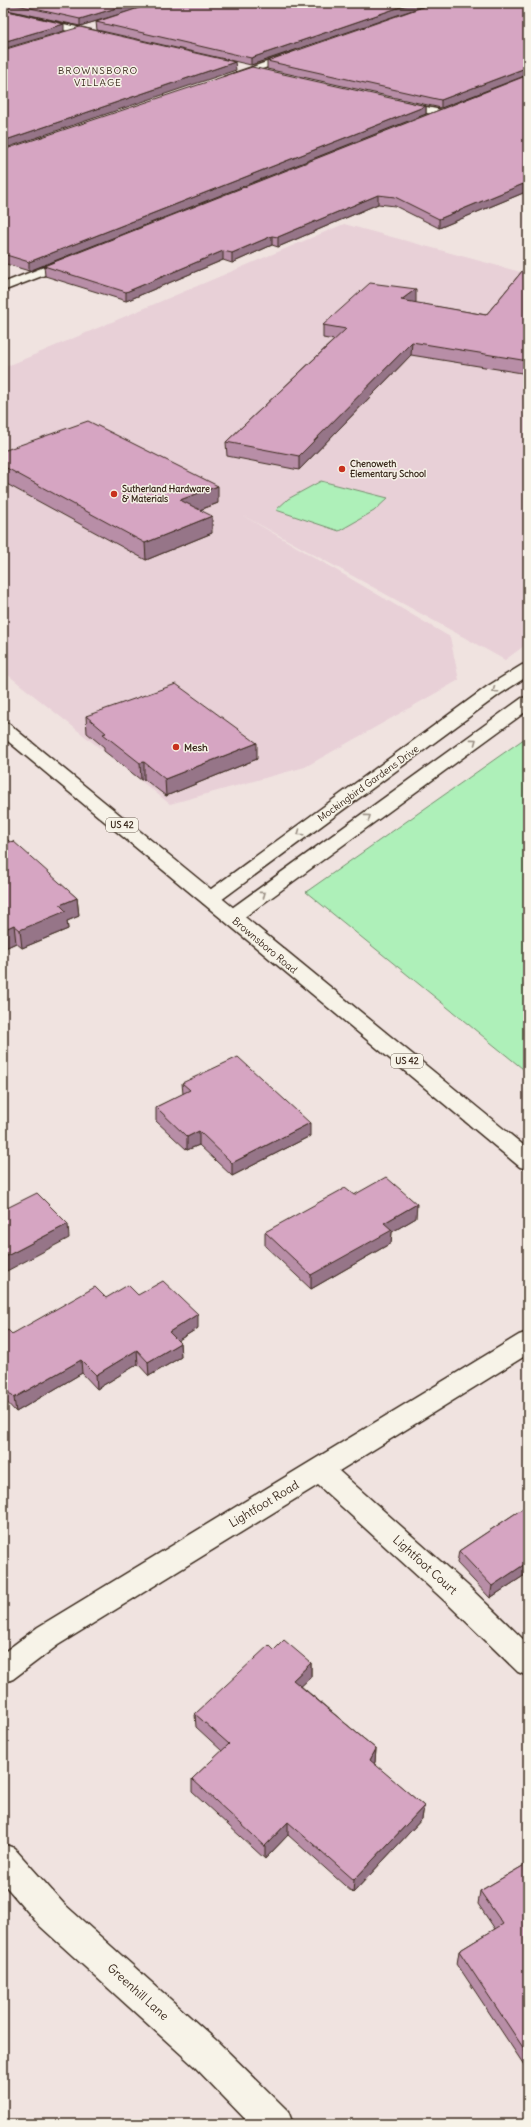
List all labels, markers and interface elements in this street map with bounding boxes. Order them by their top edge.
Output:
district label: BROWNSBORO VILLAGE [58,64,138,89]
place label: Chenoweth Elementary School [350,458,426,480]
marker: Chenoweth Elementary School [337,464,347,474]
place label: Sutherland Hardware & Materials [122,483,210,504]
marker: Sutherland Hardware & Materials [109,489,119,499]
one-way arrow [492,685,499,693]
one-way arrow [469,739,476,746]
place label: Mesh [184,741,208,754]
marker: Mesh [171,742,181,752]
street label: Mockingbird Gardens Drive [315,742,421,824]
one-way arrow [364,815,371,822]
road number: US 42 [106,818,138,832]
one-way arrow [297,828,304,836]
one-way arrow [259,891,266,898]
street label: Brownsboro Road [229,914,300,976]
road number: US 42 [391,1054,423,1068]
street label: Lightfoot Road [226,1477,301,1530]
street label: Lightfoot Court [390,1532,461,1597]
street label: Greenhill Lane [104,1960,172,2023]

